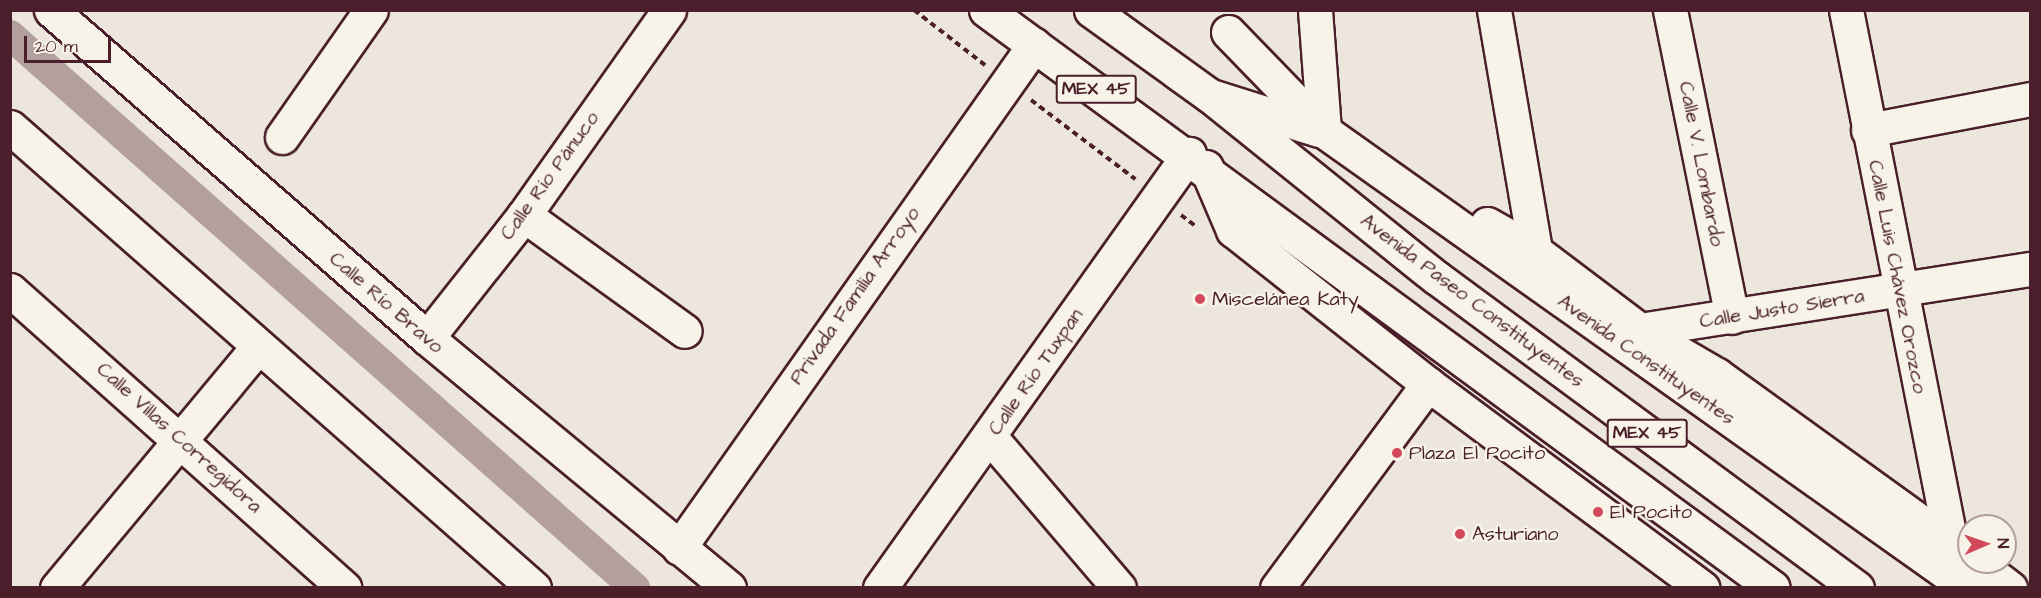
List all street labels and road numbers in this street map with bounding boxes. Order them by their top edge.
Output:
road number: MEX 45 [1056,74,1136,104]
street label: Calle V. Lombardo [1673,80,1729,248]
street label: Calle Río Pánuco [495,107,605,245]
street label: Calle Luis Chávez Orozco [1863,158,1931,396]
street label: Privada Familia Arroyo [785,203,925,389]
street label: Avenida Paseo Constituyentes [1355,209,1589,393]
street label: Calle Río Bravo [324,247,448,359]
street label: Calle Justo Sierra [1698,284,1866,334]
street label: Avenida Constituyentes [1553,290,1739,430]
street label: Calle Río Tuxpan [983,304,1089,440]
street label: Calle Villas Corregidora [91,358,267,518]
road number: MEX 45 [1606,418,1688,448]

